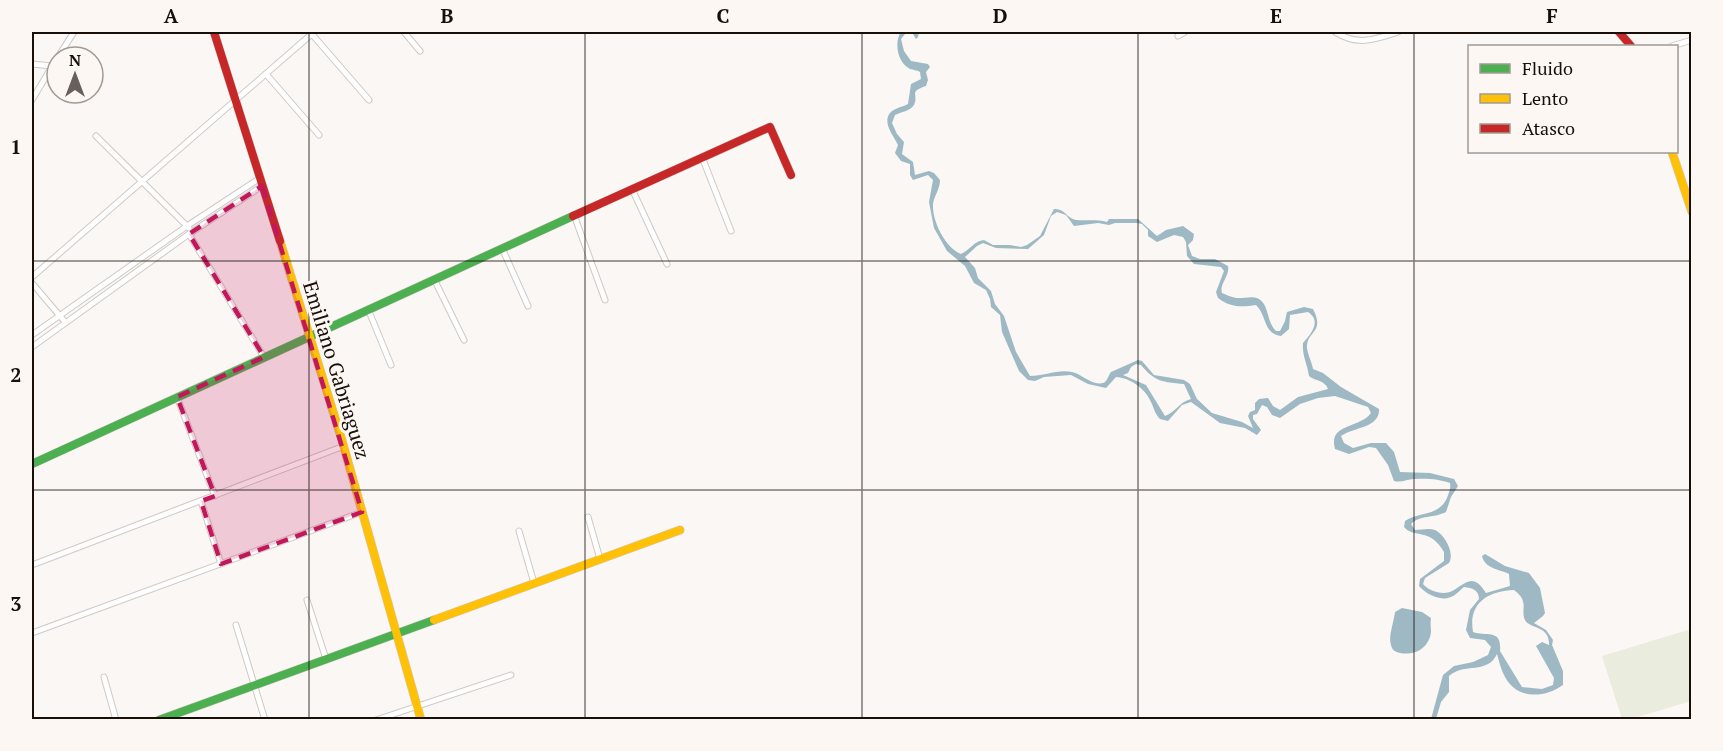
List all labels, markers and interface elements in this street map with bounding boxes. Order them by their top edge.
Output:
text: A [164,2,179,29]
text: B [441,2,454,29]
text: C [716,2,730,29]
text: D [993,2,1007,29]
text: E [1270,2,1282,29]
text: F [1546,2,1558,29]
north arrow [45,45,105,105]
legend [1468,45,1678,153]
text: N [69,49,81,71]
text: Fluido [1522,56,1573,80]
text: Lento [1522,86,1568,110]
text: Atasco [1522,116,1575,140]
text: 1 [10,133,22,160]
street label: Emiliano Gabriaguez [297,278,377,462]
text: 2 [10,361,22,388]
text: 3 [10,590,22,617]

